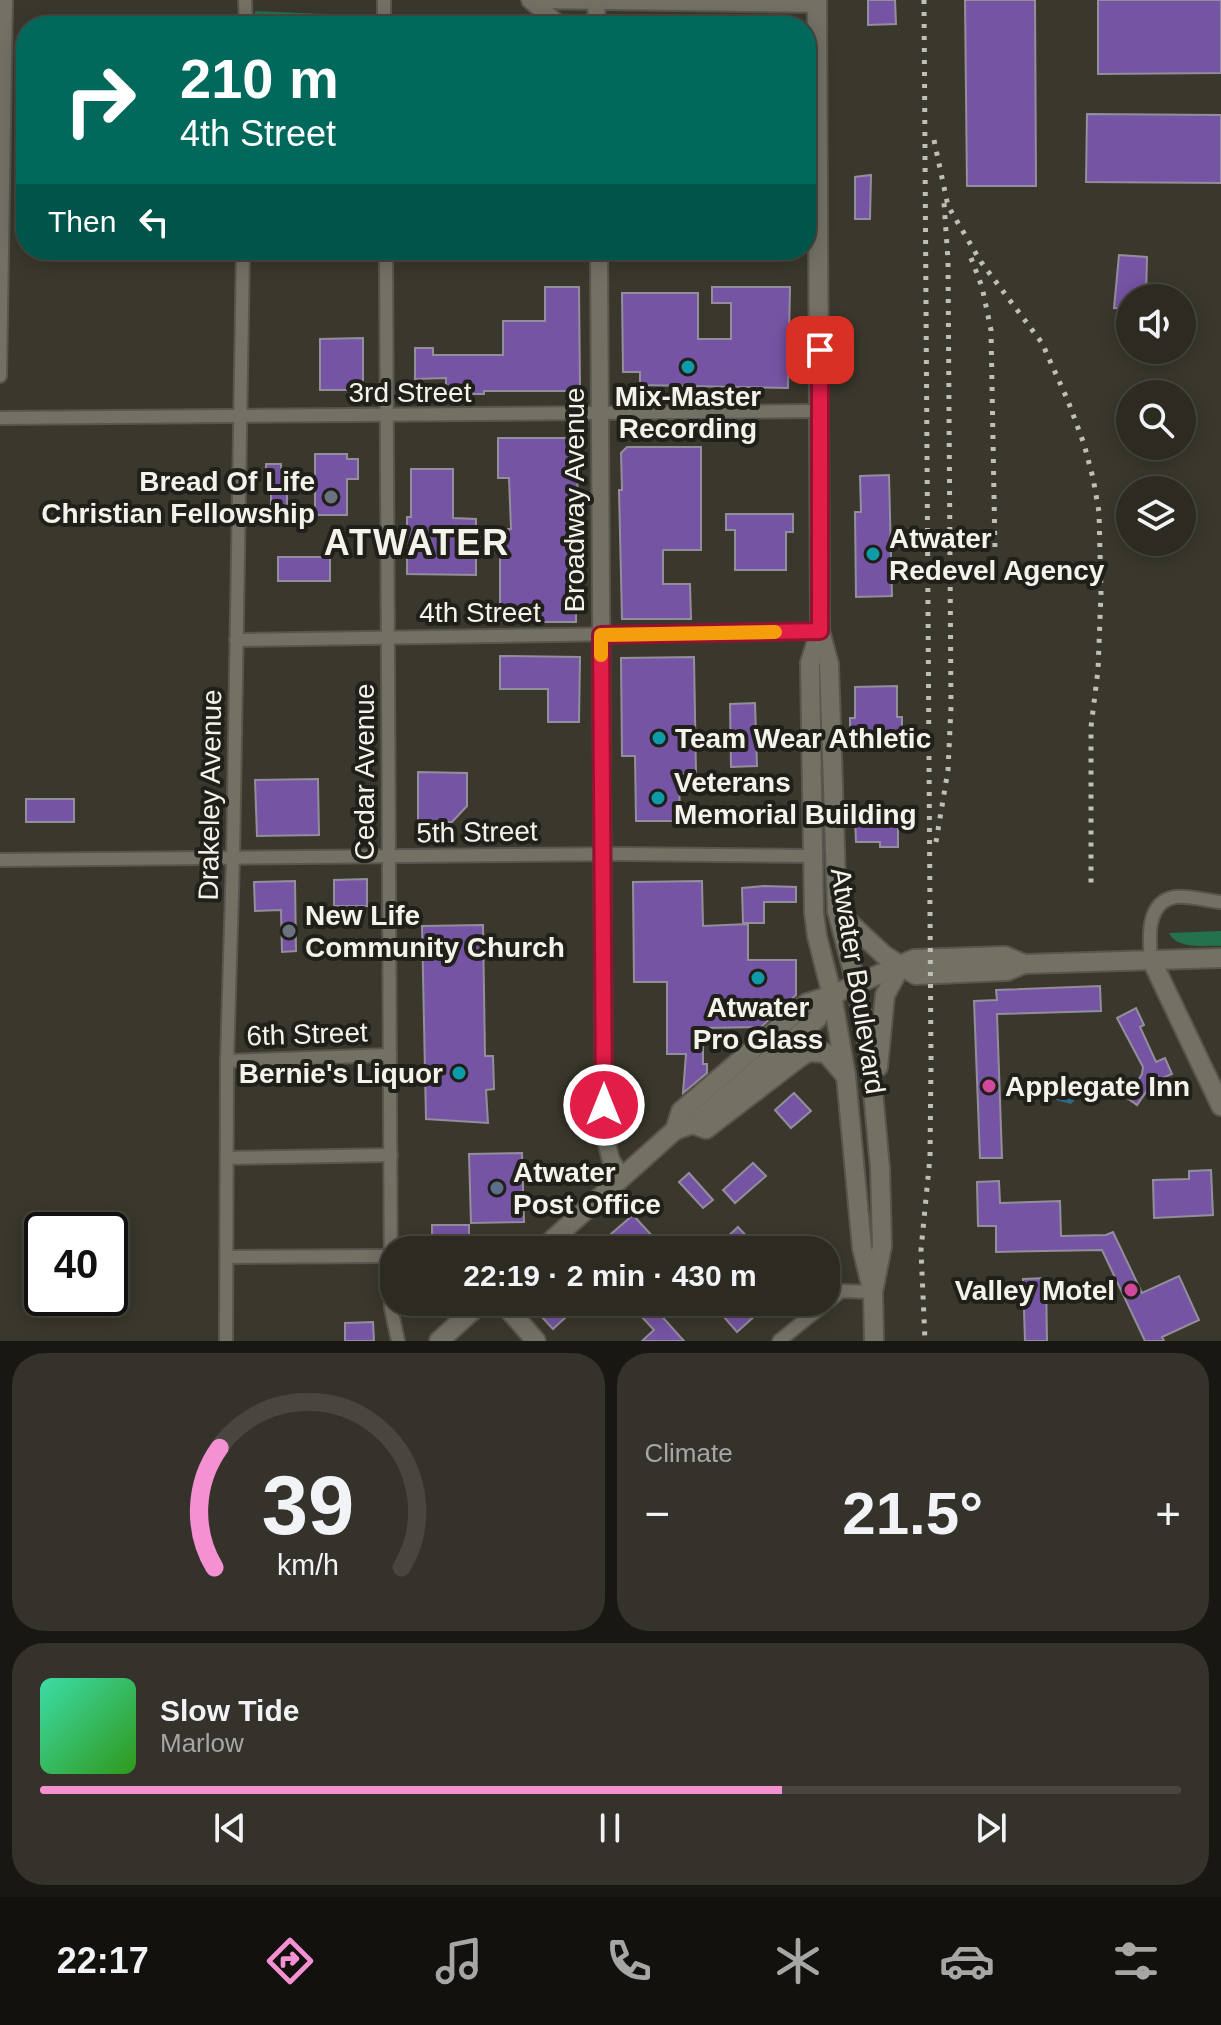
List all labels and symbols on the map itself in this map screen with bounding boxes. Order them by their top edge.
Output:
pin [786,316,854,384]
marker: Mix-Master Recording [679,358,697,376]
street label: 3rd Street [349,377,472,408]
place label: Mix-Master Recording [615,381,761,444]
street label: Broadway Avenue [559,387,590,613]
place label: Bread Of Life Christian Fellowship [41,466,315,529]
marker: Bread Of Life Christian Fellowship [322,488,340,506]
district label: ATWATER [324,522,510,563]
place label: Atwater Redevel Agency [889,523,1105,586]
marker: Atwater Redevel Agency [864,545,882,563]
street label: 4th Street [419,597,541,628]
street label: Cedar Avenue [349,684,380,860]
street label: Drakeley Avenue [193,689,227,901]
place label: Team Wear Athletic [675,723,931,754]
marker: Team Wear Athletic [650,729,668,747]
place label: Veterans Memorial Building [674,767,917,830]
marker: Veterans Memorial Building [649,789,667,807]
street label: 5th Street [416,815,538,849]
street label: Atwater Boulevard [825,866,891,1096]
place label: New Life Community Church [305,900,565,963]
marker: New Life Community Church [280,922,298,940]
marker: Atwater Pro Glass [749,969,767,987]
place label: Atwater Pro Glass [693,992,823,1055]
street label: 6th Street [246,1016,368,1052]
place label: Bernie's Liquor [239,1058,443,1089]
position arrow [562,1063,646,1147]
marker: Bernie's Liquor [450,1064,468,1082]
place label: Applegate Inn [1005,1071,1190,1102]
marker: Applegate Inn [980,1077,998,1095]
place label: Atwater Post Office [513,1157,661,1220]
marker: Atwater Post Office [488,1179,506,1197]
speed limit sign: 40 [24,1212,128,1316]
place label: Valley Motel [955,1275,1115,1306]
marker: Valley Motel [1122,1281,1140,1299]

